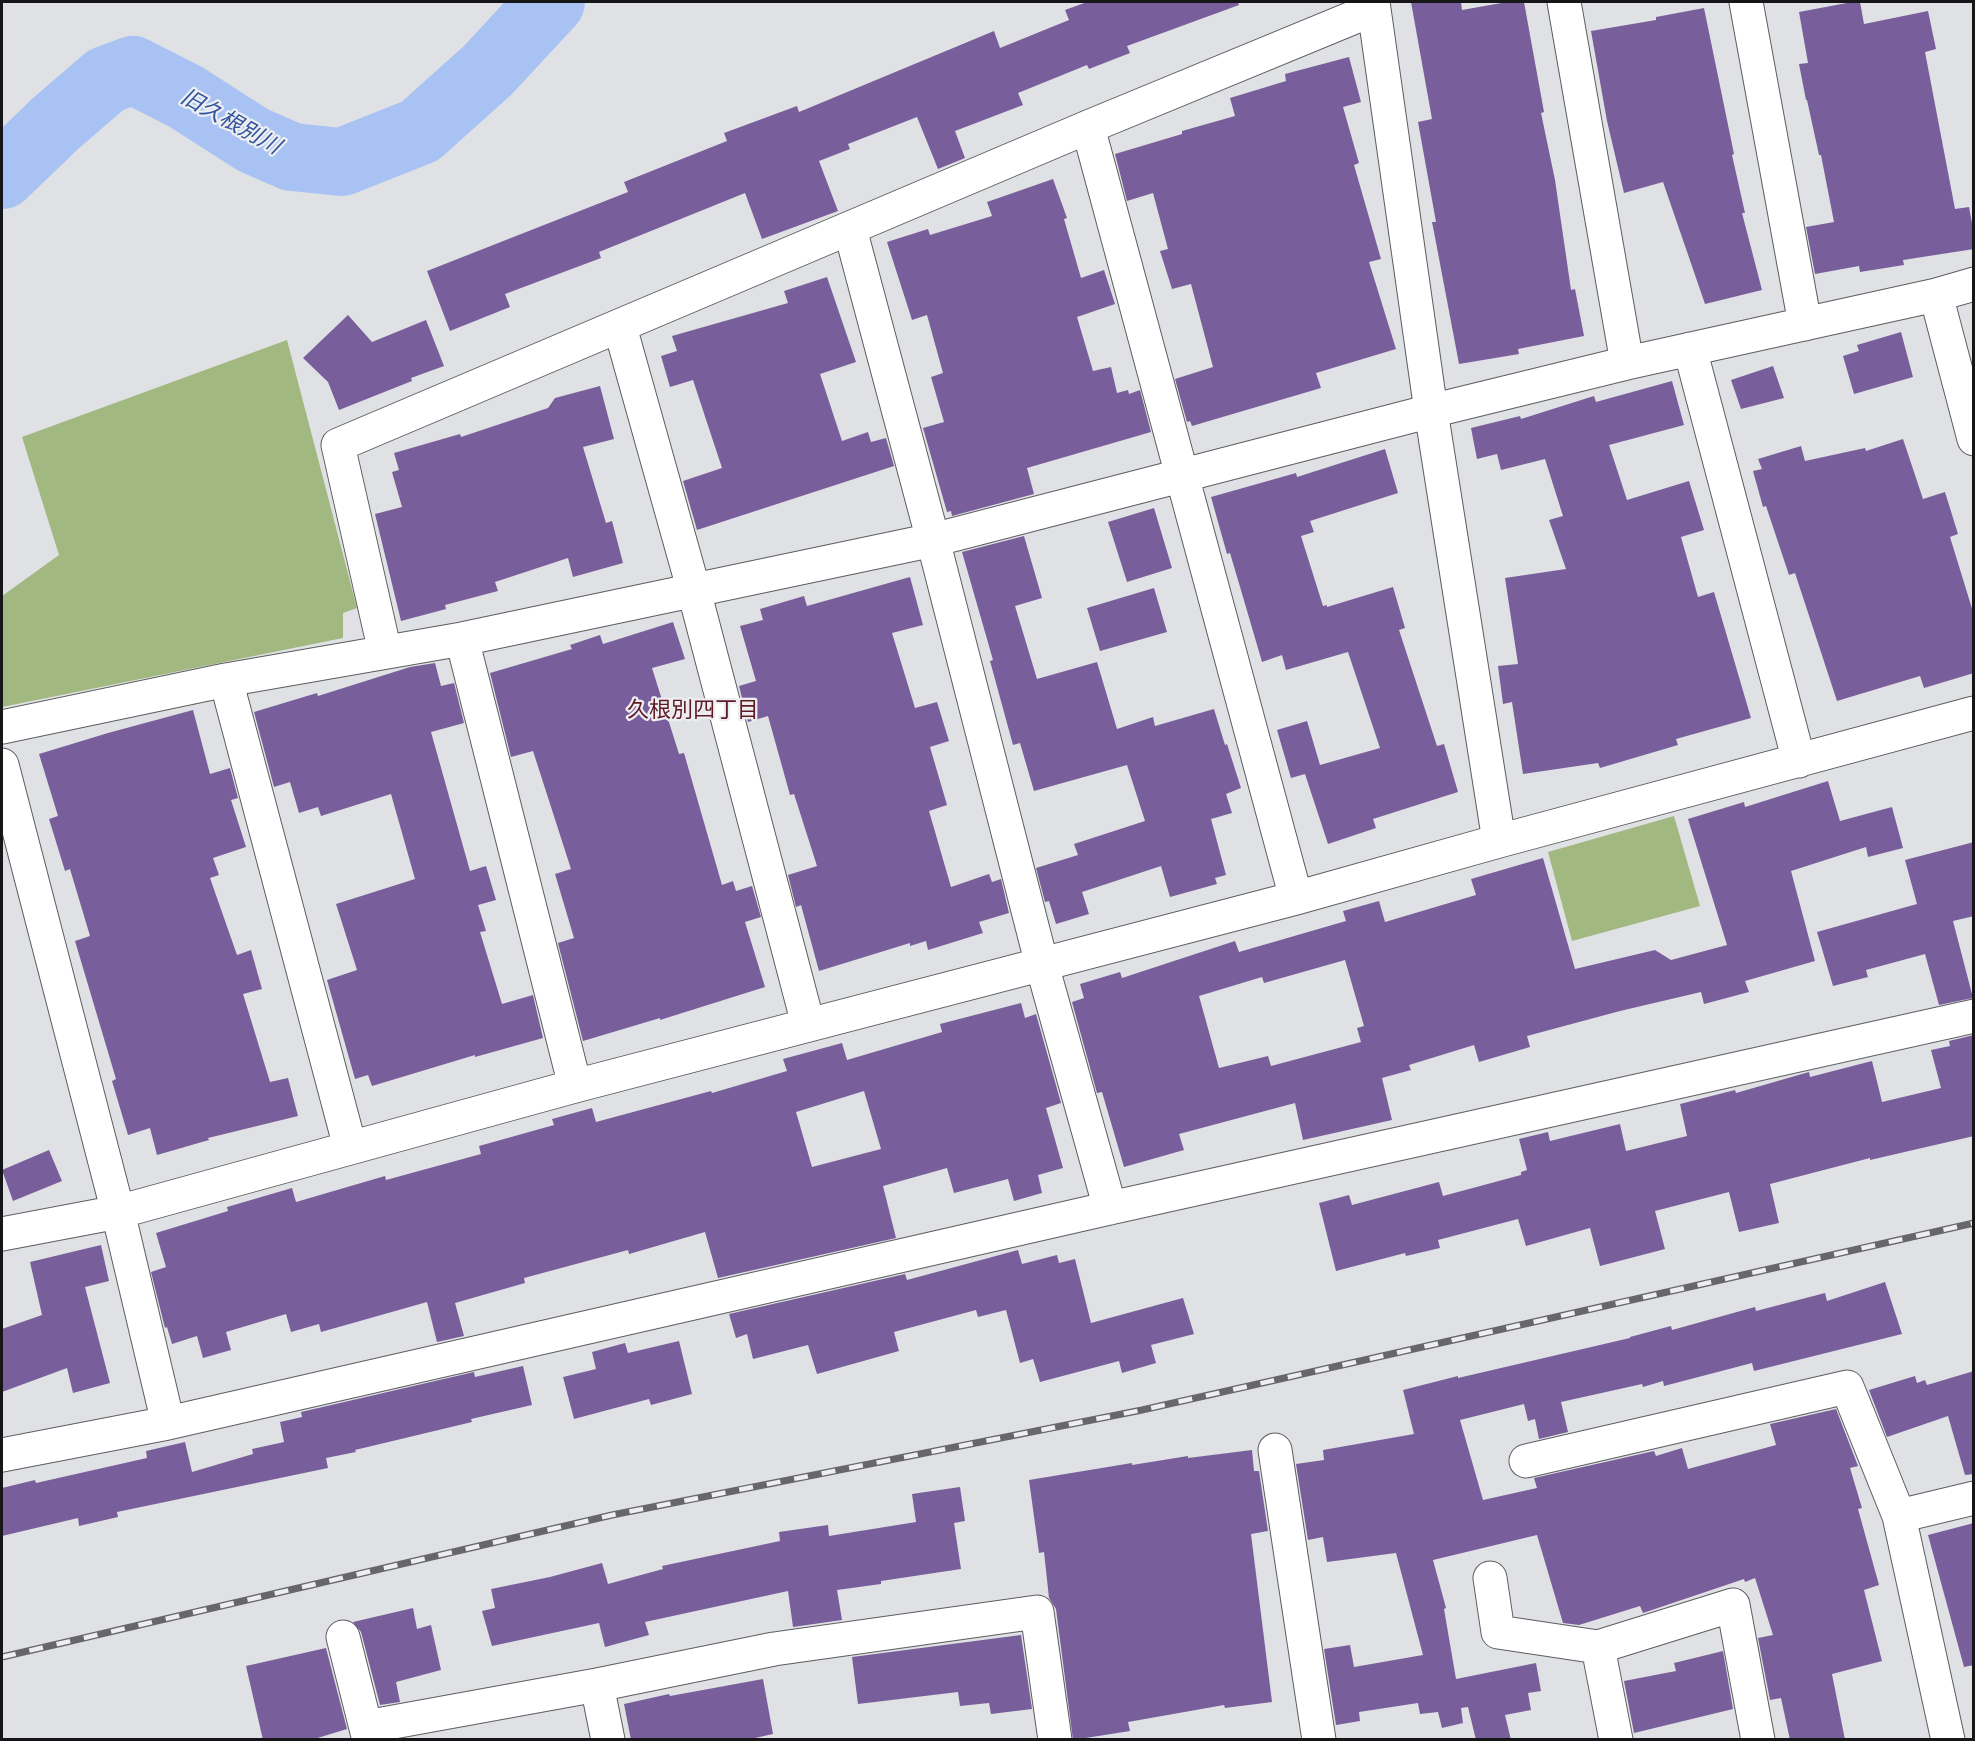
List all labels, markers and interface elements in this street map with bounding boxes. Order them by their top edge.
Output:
water label: 旧久根別川 [175,85,285,161]
district label: 久根別四丁目 [627,699,759,725]

